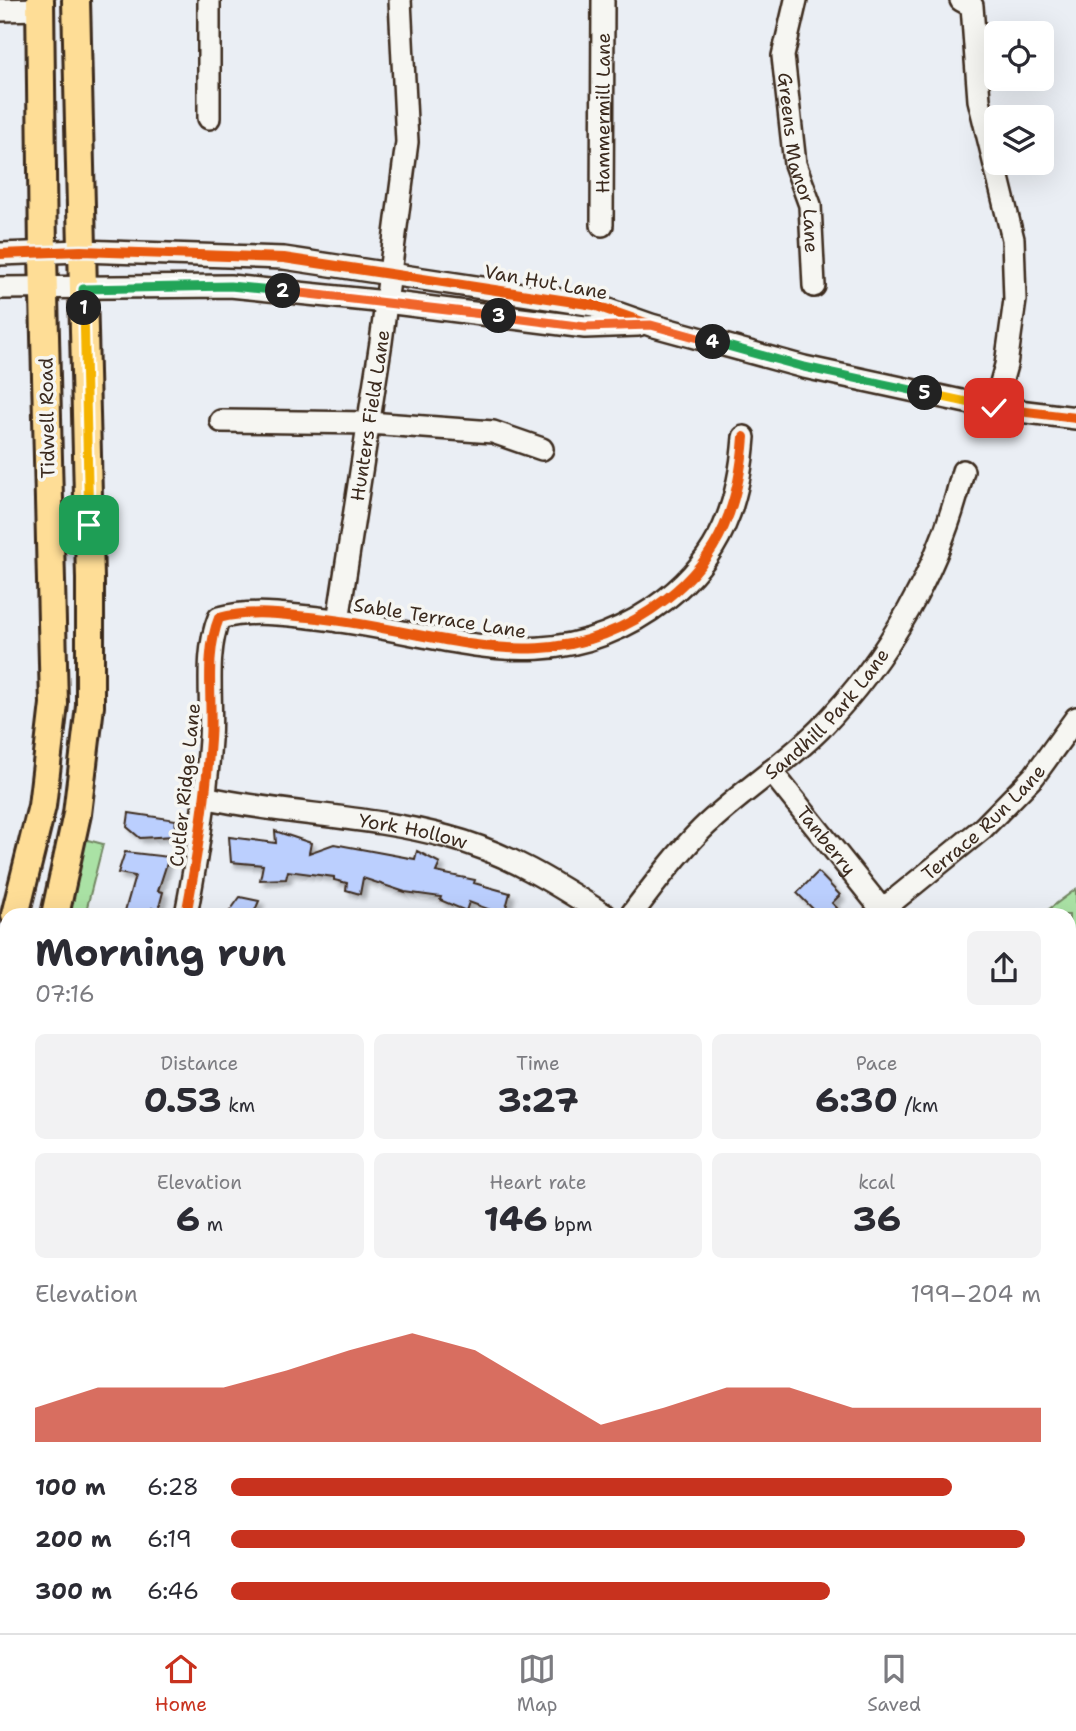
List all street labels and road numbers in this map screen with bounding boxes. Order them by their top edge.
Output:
street label: Hammermill Lane [590,33,615,193]
street label: Greens Manor Lane [772,71,825,254]
street label: Van Hut Lane [482,259,610,305]
street label: Hunters Field Lane [344,328,395,503]
street label: Tidwell Road [33,357,61,479]
street label: Sable Terrace Lane [352,592,528,644]
street label: Sandhill Park Lane [759,643,894,785]
street label: Cutler Ridge Lane [164,702,206,868]
street label: Terrace Run Lane [916,759,1051,886]
street label: Tanberry [791,801,862,880]
street label: York Hollow [357,807,471,854]

